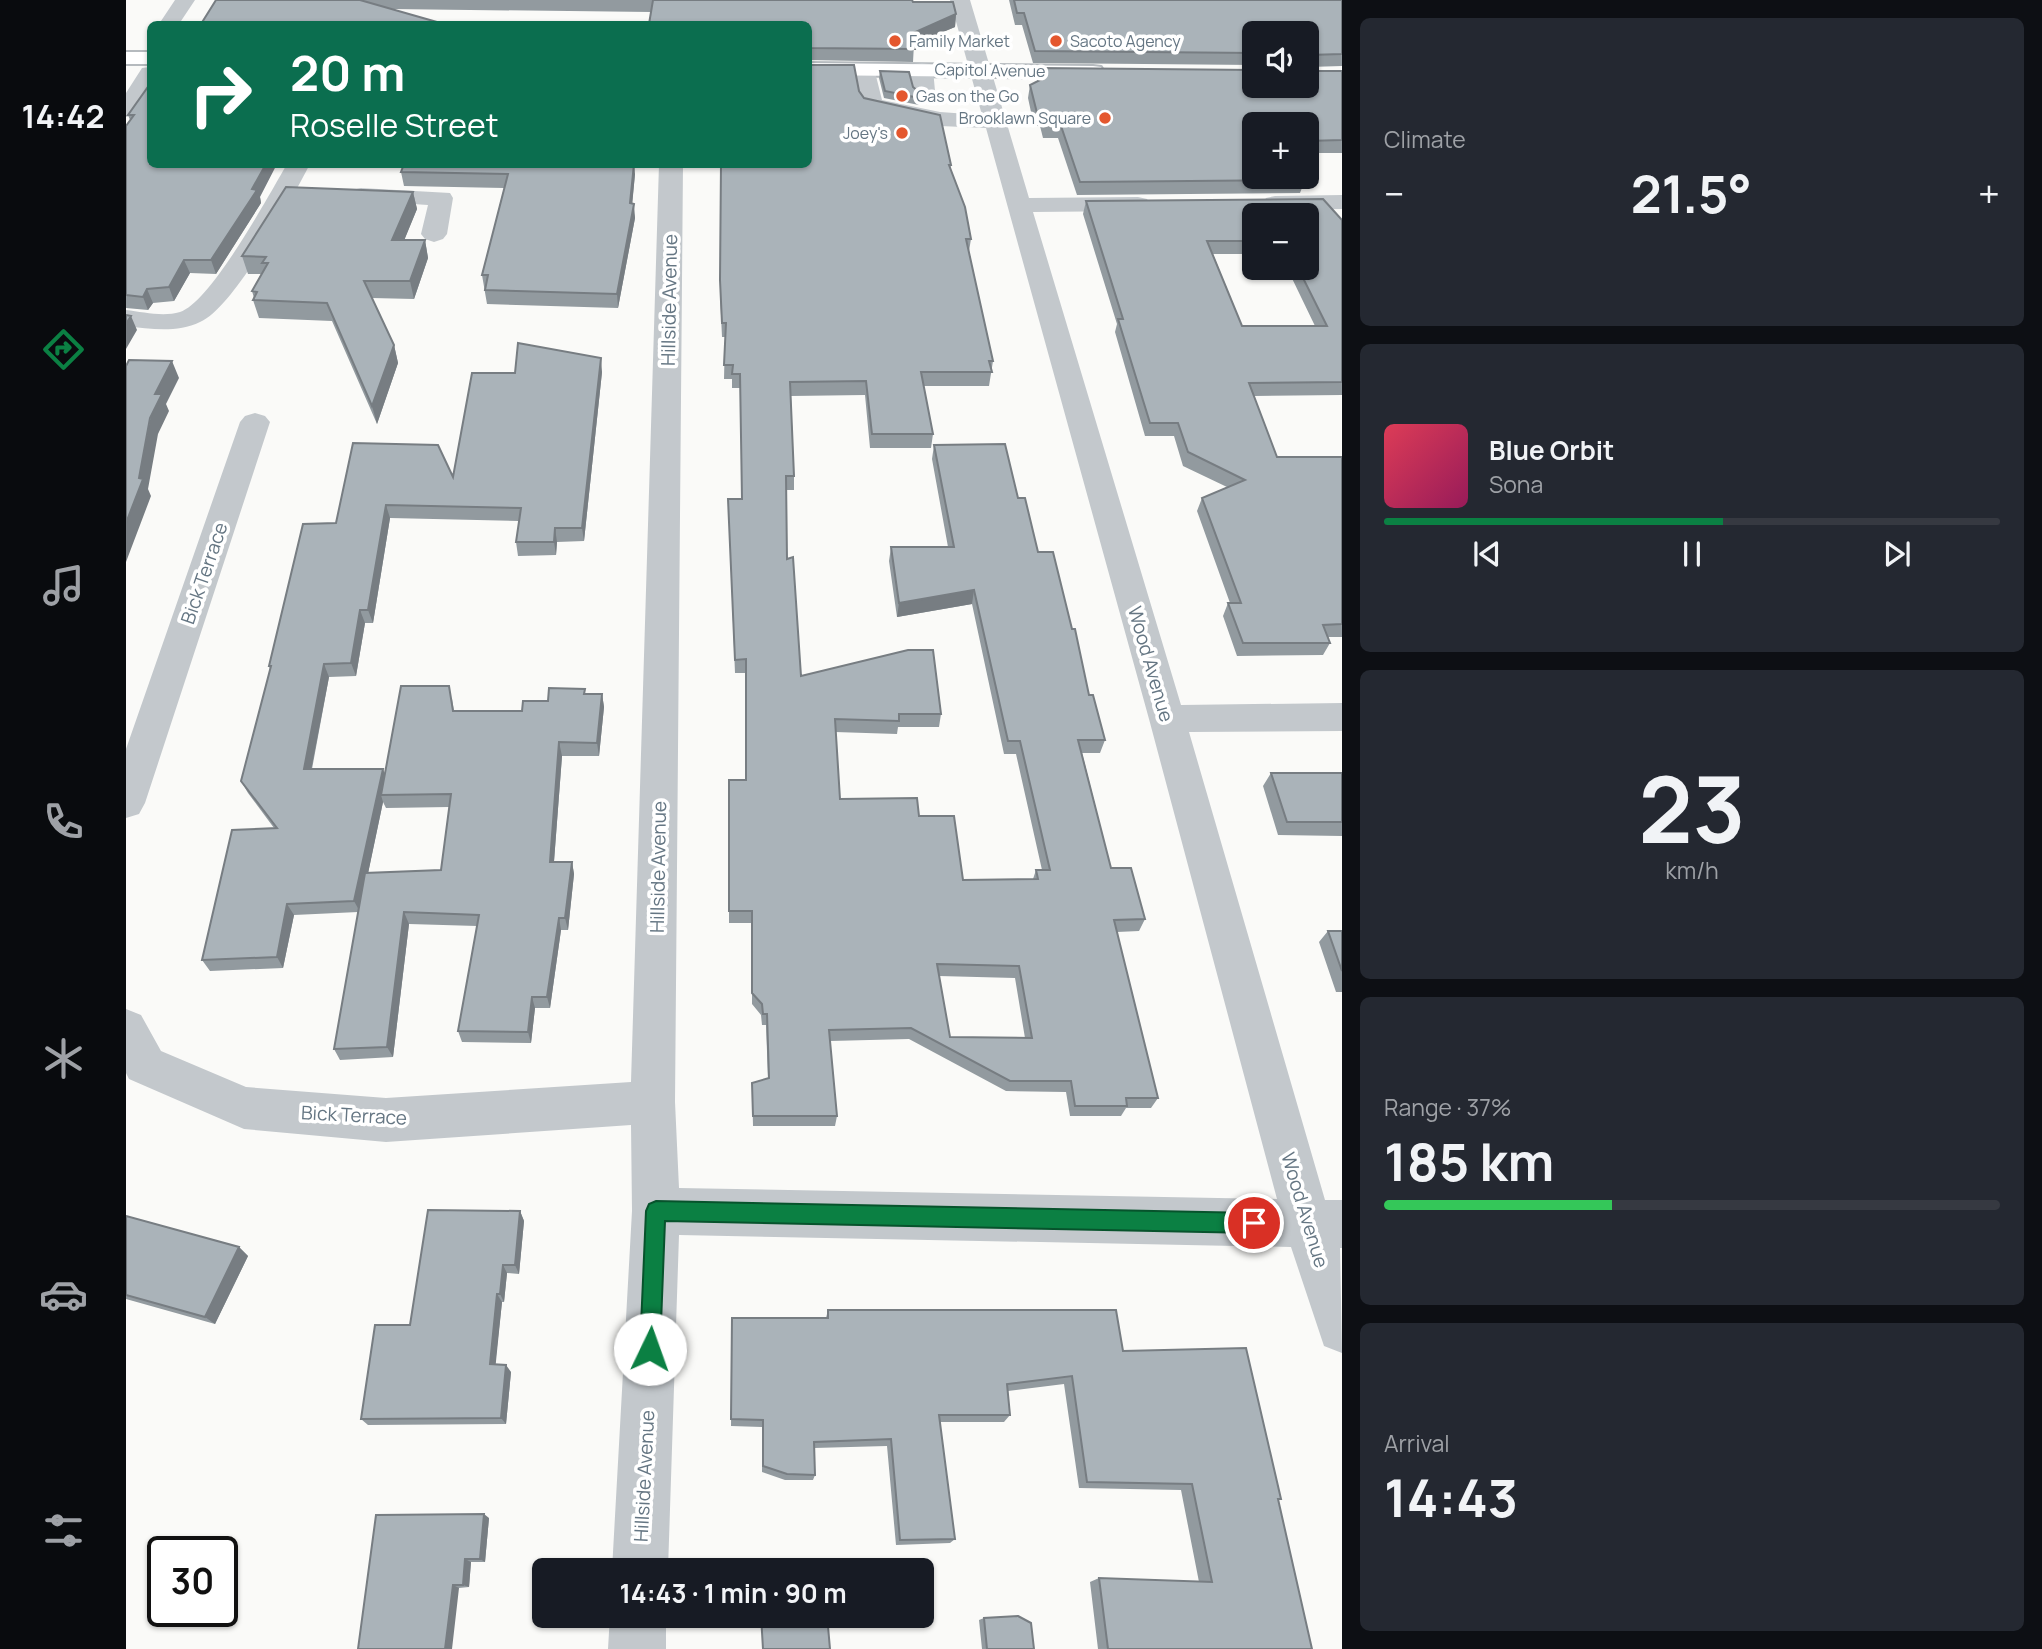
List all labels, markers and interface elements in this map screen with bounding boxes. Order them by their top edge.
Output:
map controls [1242,21,1319,280]
button: sound [1242,21,1319,98]
place label: Family Market [909,30,1010,52]
place label: Sacoto Agency [1070,30,1181,52]
marker: Family Market [887,33,903,49]
marker: Sacoto Agency [1048,33,1064,49]
text: 20 m [290,39,405,106]
icon: right [175,49,266,140]
street label: Capitol Avenue [934,58,1046,82]
place label: Gas on the Go [916,85,1019,107]
marker: Gas on the Go [894,88,910,104]
text: 14:42 [22,94,104,138]
text: Roselle Street [290,103,498,147]
place label: Brooklawn Square [959,107,1091,129]
marker: Brooklawn Square [1097,110,1113,126]
button: + [1242,112,1319,189]
place label: Joey's [843,122,888,144]
text: Climate [1384,123,1466,155]
marker: Joey's [894,125,910,141]
text: 21.5° [1631,158,1752,229]
text: − [1384,167,1405,219]
text: + [1978,167,2000,219]
button: − [1242,203,1319,280]
street label: Hillside Avenue [655,234,683,366]
icon: directions [39,325,88,374]
text: Blue Orbit [1489,432,1614,468]
text: Sona [1489,468,1543,500]
street label: Bick Terrace [174,519,234,627]
icon: previous [1468,535,1506,573]
icon: pause [1673,535,1711,573]
icon: next [1878,535,1916,573]
icon: music [39,561,88,610]
street label: Wood Avenue [1122,603,1180,725]
text: 23 [1638,746,1746,870]
icon: phone [39,797,88,846]
street label: Hillside Avenue [644,801,672,933]
text: km/h [1665,854,1719,886]
icon: climate [39,1034,88,1083]
text: Range · 37% [1384,1091,1511,1123]
street label: Bick Terrace [300,1099,408,1131]
text: 185 km [1384,1126,1554,1197]
street label: Wood Avenue [1275,1149,1335,1271]
pin [1224,1193,1284,1253]
icon: arrive [1235,1204,1273,1242]
icon: car [39,1270,88,1319]
position arrow [613,1312,687,1386]
street label: Hillside Avenue [628,1409,660,1543]
text: Arrival [1384,1427,1450,1459]
text: 14:43 [1384,1462,1518,1533]
icon: filters [39,1506,88,1555]
speed limit sign: 30 [147,1536,238,1627]
text: 14:43 · 1 min · 90 m [619,1575,847,1611]

